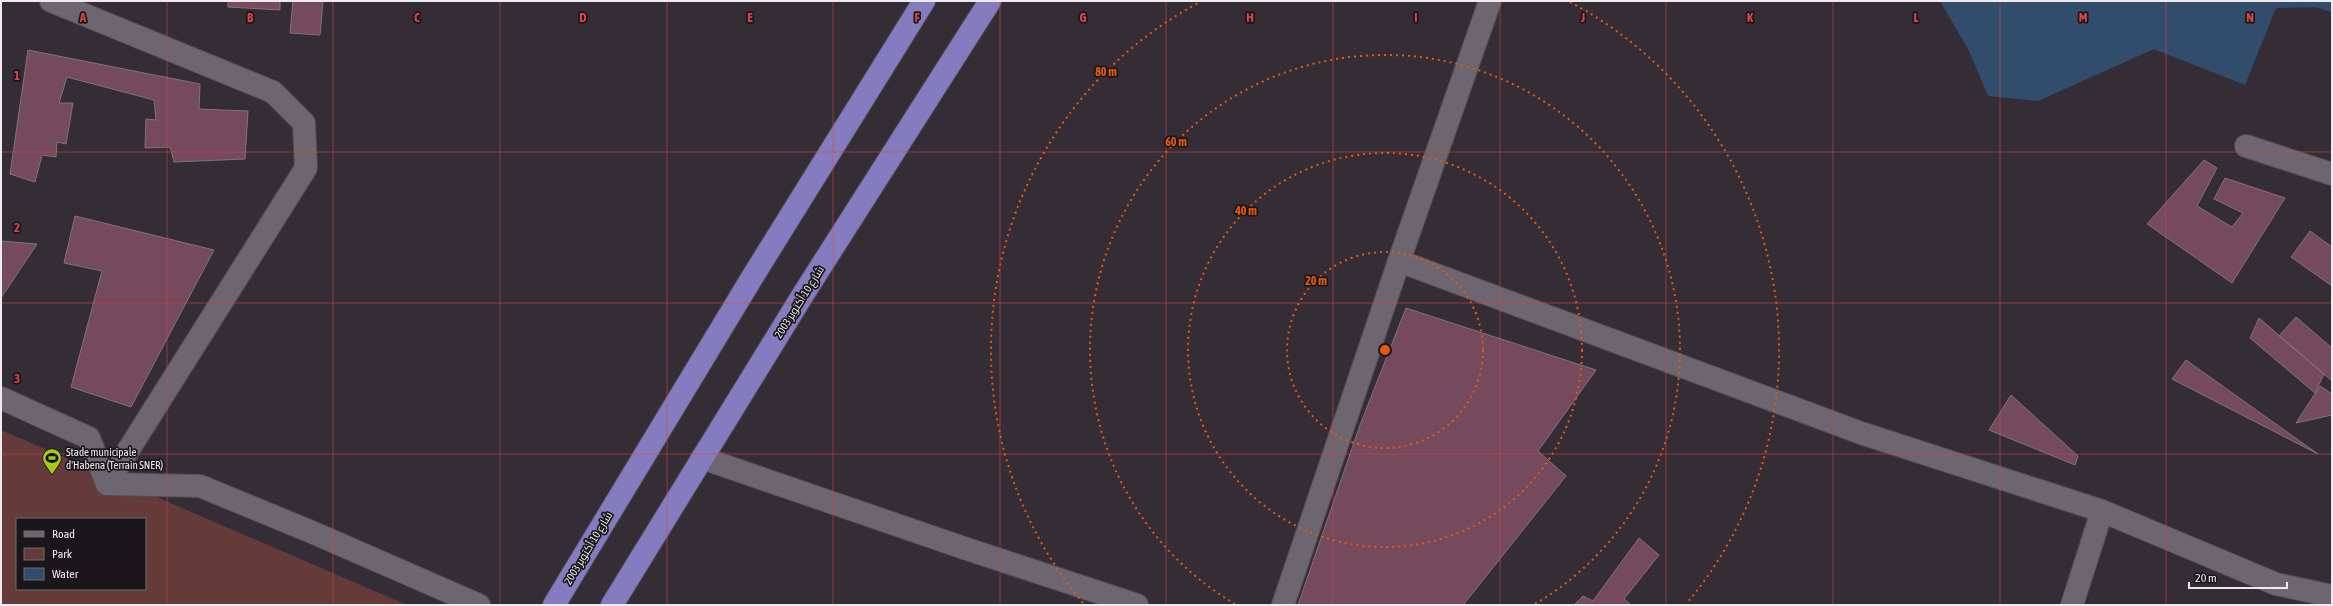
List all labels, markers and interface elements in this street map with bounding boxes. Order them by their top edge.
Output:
text: A [79,10,87,25]
text: B [247,10,254,25]
text: C [414,10,420,25]
text: D [579,10,587,25]
text: E [747,10,753,25]
text: F [914,10,920,25]
text: G [1080,10,1087,25]
text: H [1246,10,1254,25]
text: I [1414,10,1418,25]
text: J [1580,10,1585,25]
text: K [1747,10,1754,25]
text: L [1913,10,1919,25]
text: M [2079,10,2088,25]
text: N [2246,10,2254,25]
text: 80 m [1095,65,1117,79]
text: 1 [14,68,20,83]
text: 60 m [1165,135,1187,149]
text: 40 m [1234,204,1257,218]
text: 2 [14,220,20,235]
street label: شارع 10 أكتوبر 2003 [771,263,828,341]
text: 20 m [1305,274,1327,288]
centre of rings [1378,343,1392,357]
text: 3 [14,371,20,386]
place label: Stade municipale d'Habena (Terrain SNER) [66,446,164,471]
sports icon: Stade municipale d'Habena (Terrain SNER) [41,447,63,475]
street label: شارع 10 أكتوبر 2003 [561,509,616,587]
legend [16,518,146,590]
text: Road [52,527,75,541]
text: Park [52,547,73,561]
scale bar [2189,564,2287,590]
text: Water [52,567,79,581]
text: 20 m [2195,571,2217,585]

